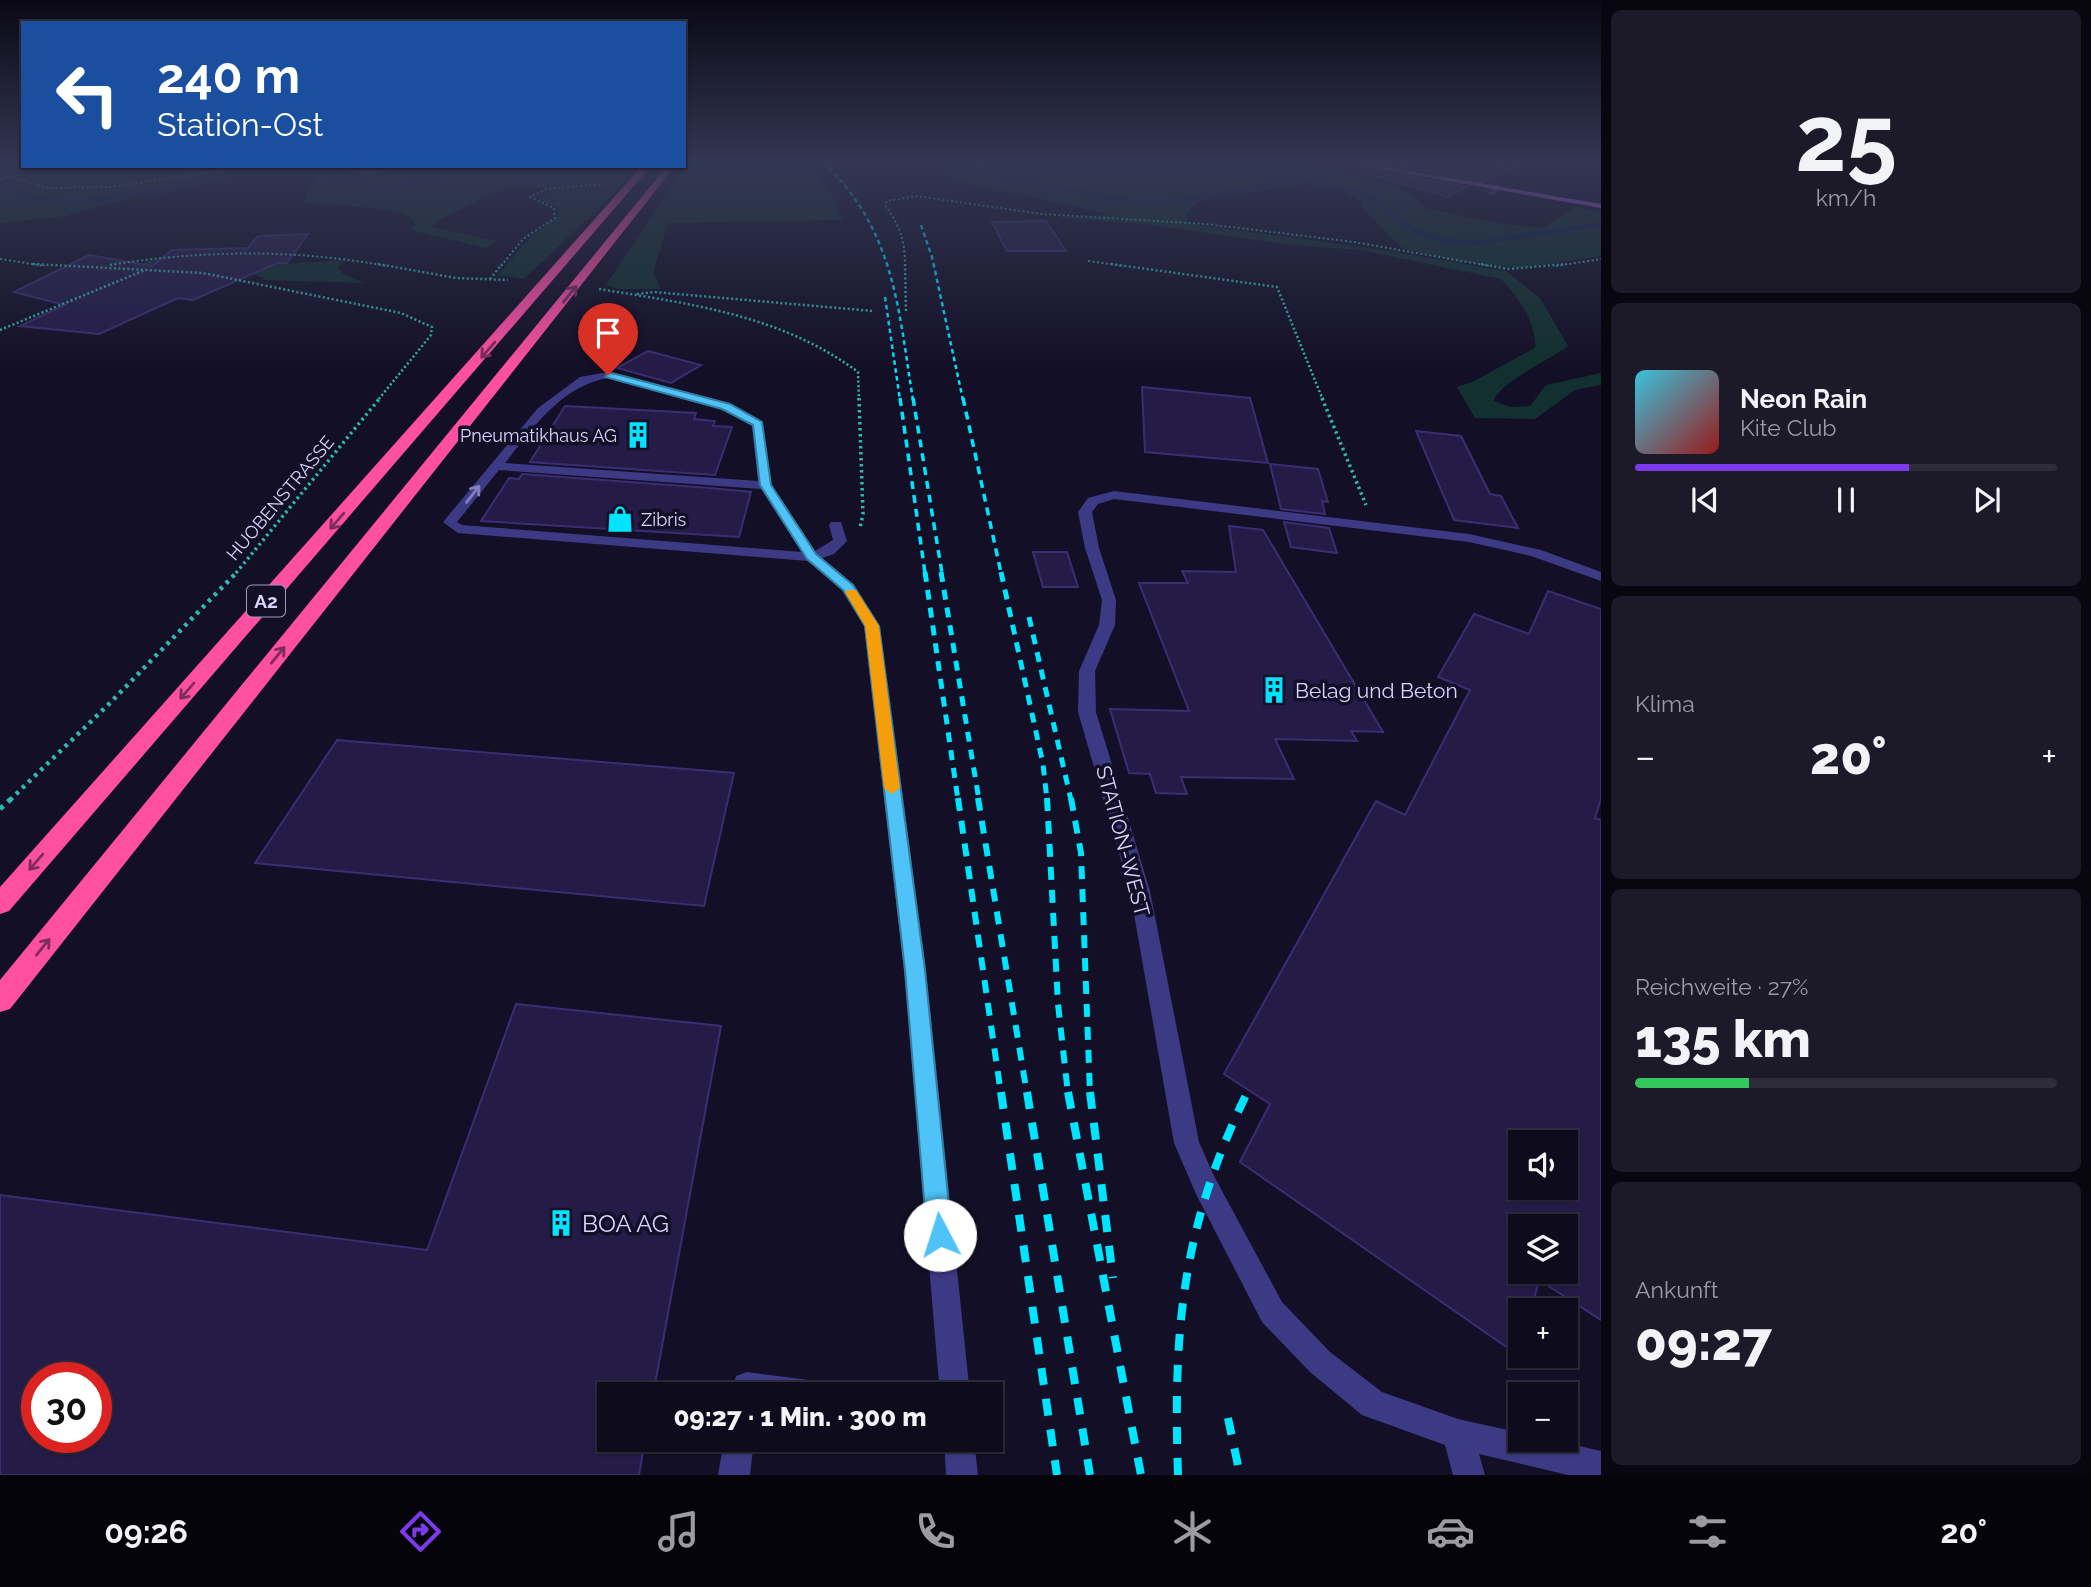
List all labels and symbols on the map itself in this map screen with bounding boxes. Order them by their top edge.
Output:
one-way arrow [562,285,577,303]
pin [578,303,638,375]
one-way arrow [479,341,496,358]
building icon: Pneumatikhaus AG [623,420,653,450]
place label: Pneumatikhaus AG [460,425,617,446]
street label: HUOBENSTRASSE [222,432,338,564]
one-way arrow [465,486,480,504]
shop icon: Zibris [605,504,635,534]
place label: Zibris [641,509,687,530]
one-way arrow [329,511,345,529]
road number: A2 [247,586,285,616]
one-way arrow [270,646,285,664]
building icon: Belag und Beton [1259,675,1289,705]
place label: Belag und Beton [1295,678,1458,703]
one-way arrow [179,682,195,700]
street label: STATION-WEST [1091,763,1155,919]
one-way arrow [28,853,45,870]
one-way arrow [35,938,50,956]
position arrow [903,1198,977,1272]
building icon: BOA AG [546,1208,576,1238]
place label: BOA AG [582,1209,669,1238]
speed limit sign: 30 [21,1362,112,1453]

